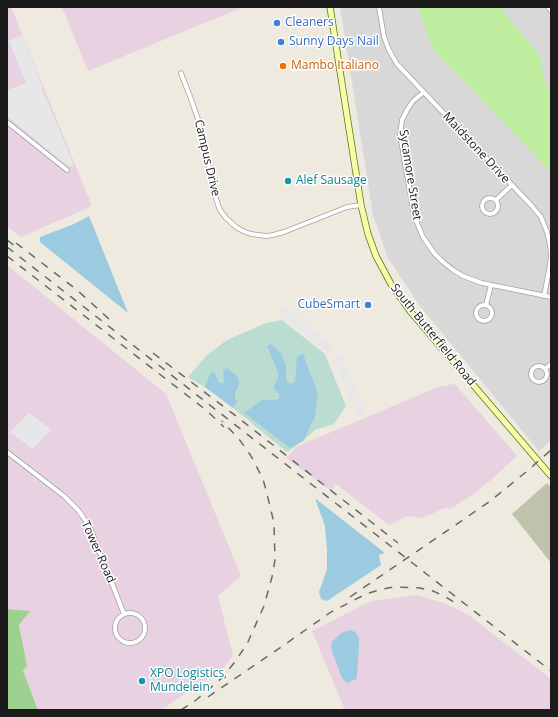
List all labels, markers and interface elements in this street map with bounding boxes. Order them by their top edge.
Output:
place label: Cleaners [285,16,334,30]
marker: Cleaners [272,18,282,28]
place label: Sunny Days Nail [289,35,379,49]
marker: Sunny Days Nail [276,37,286,47]
place label: Mambo Italiano [291,59,379,73]
marker: Mambo Italiano [278,61,288,71]
street label: Maidstone Drive [439,110,513,186]
street label: Campus Drive [191,118,223,198]
street label: Sycamore Street [396,129,424,221]
place label: Alef Sausage [296,174,367,188]
marker: Alef Sausage [283,176,293,186]
street label: South Butterfield Road [387,281,479,389]
place label: CubeSmart [297,298,360,312]
marker: CubeSmart [363,300,373,310]
street label: Tower Road [78,519,118,585]
place label: XPO Logistics, Mundelein [150,667,227,695]
marker: XPO Logistics, Mundelein [137,676,147,686]

